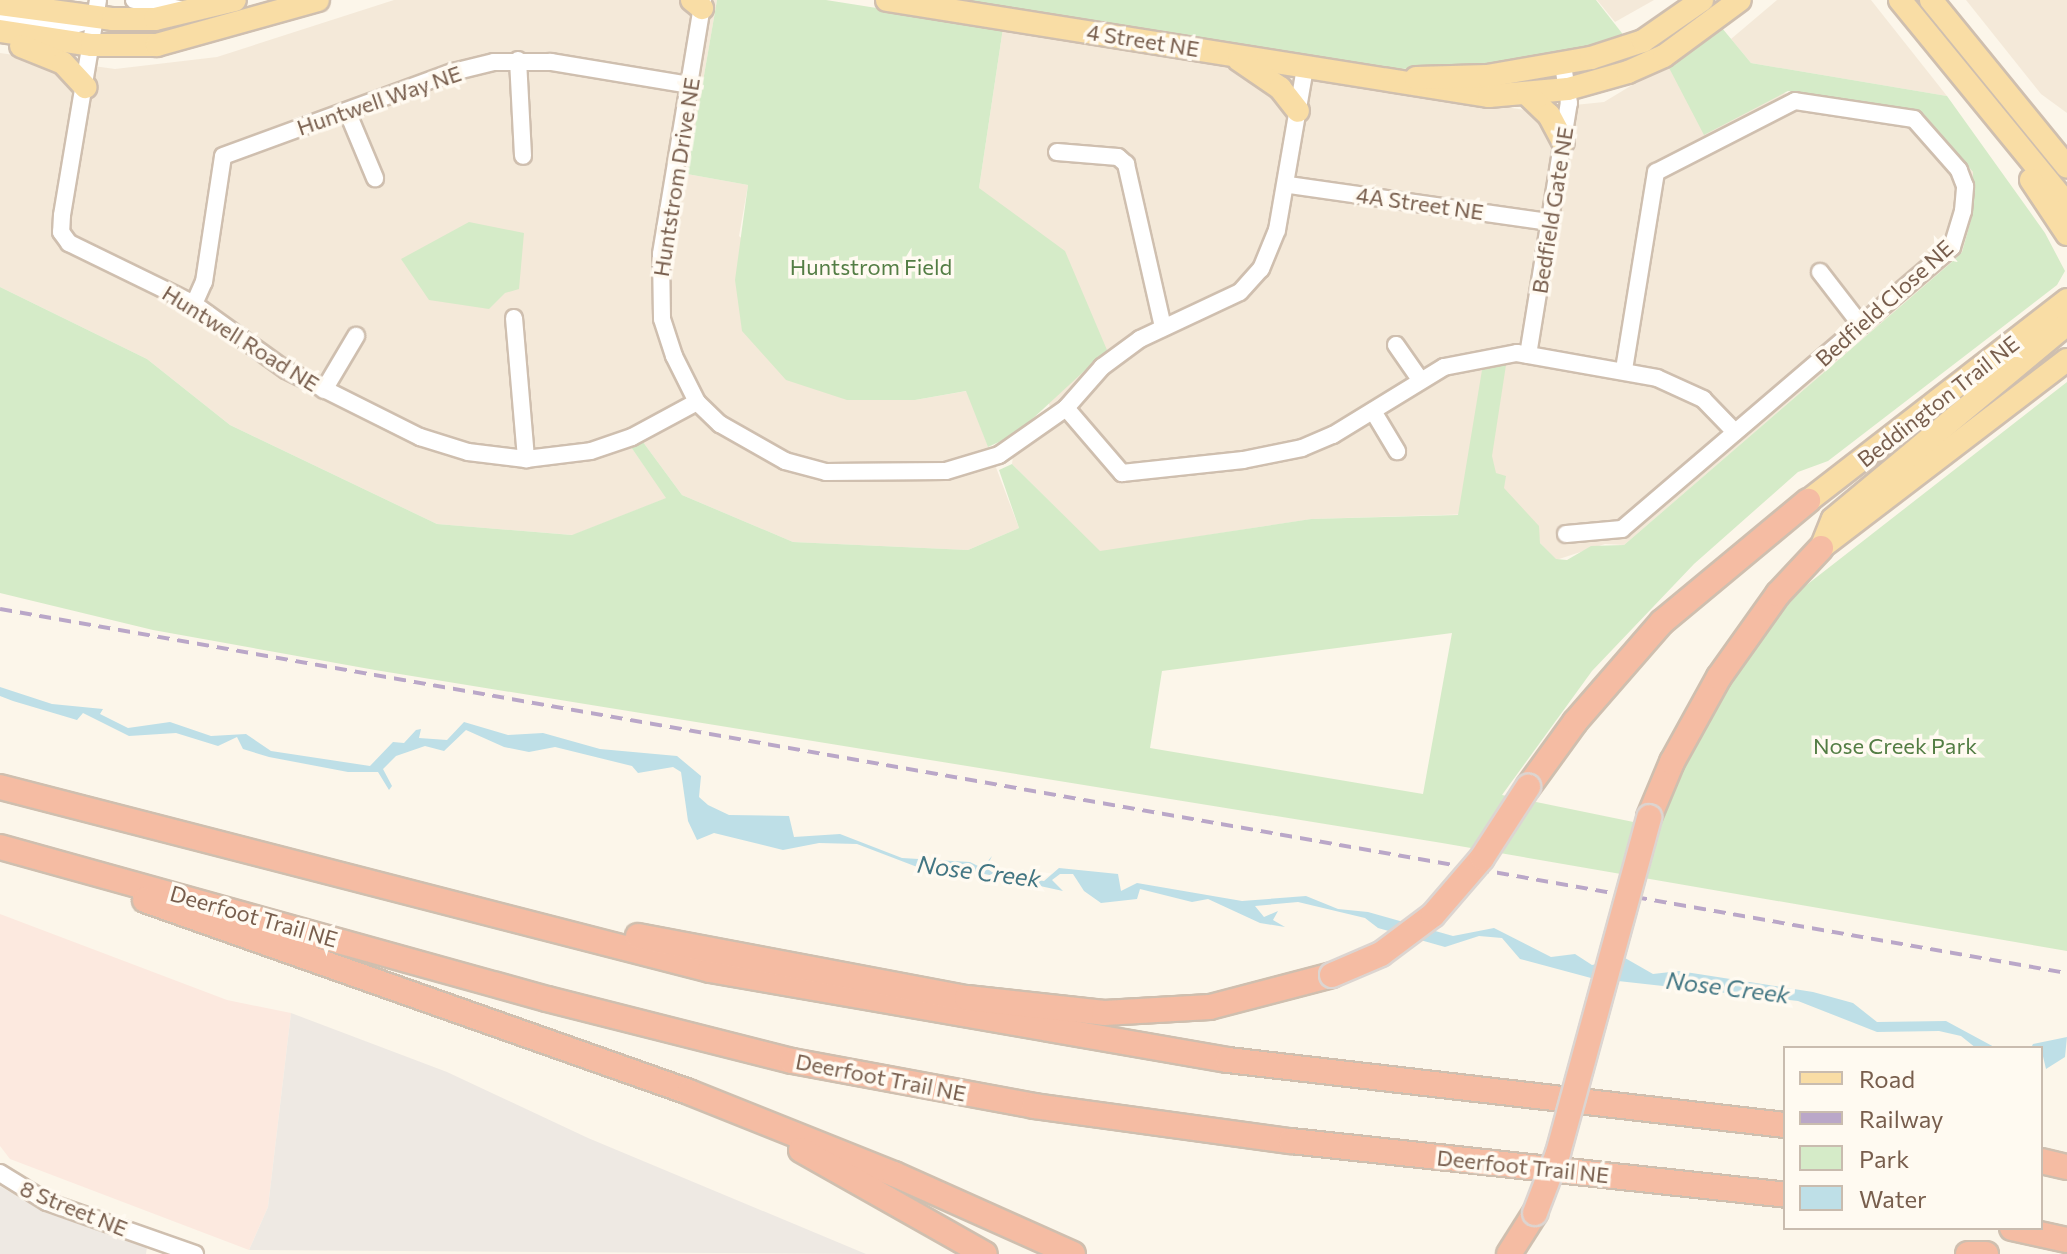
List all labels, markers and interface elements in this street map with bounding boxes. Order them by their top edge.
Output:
street label: 4 Street NE [1085,18,1201,62]
street label: Huntwell Way NE [293,59,465,141]
street label: Huntstrom Drive NE [647,76,705,278]
street label: Bedfield Gate NE [1526,125,1578,295]
street label: 4A Street NE [1354,181,1486,225]
street label: Bedfield Close NE [1810,234,1958,372]
park label: Huntstrom Field [790,254,952,280]
street label: Huntwell Road NE [158,279,324,397]
street label: Beddington Trail NE [1852,330,2024,472]
park label: Nose Creek Park [1813,733,1977,759]
water label: Nose Creek [916,849,1042,893]
street label: Deerfoot Trail NE [167,879,341,953]
water label: Nose Creek [1665,965,1791,1009]
legend [1783,1046,2043,1230]
street label: Deerfoot Trail NE [793,1048,969,1106]
text: Road [1859,1064,1915,1093]
text: Railway [1859,1104,1944,1133]
street label: Deerfoot Trail NE [1436,1144,1610,1188]
text: Park [1859,1144,1909,1173]
street label: 8 Street NE [16,1174,132,1242]
text: Water [1859,1184,1927,1213]

